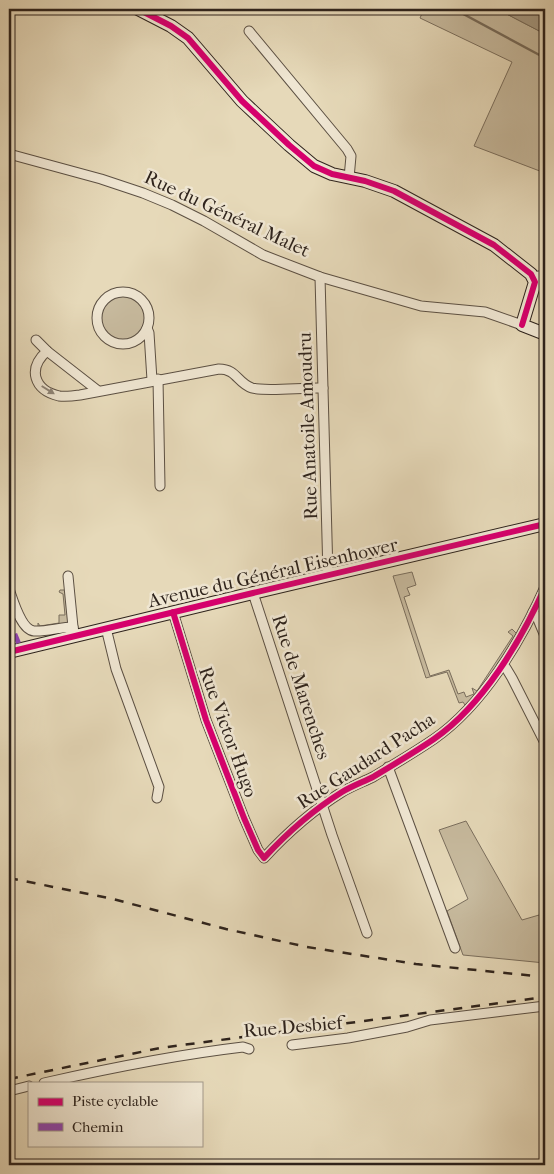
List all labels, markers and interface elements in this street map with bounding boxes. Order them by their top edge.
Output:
street label: Rue du Général Malet [141,166,313,262]
street label: Rue Anatoile Amoudru [294,332,322,520]
one-way arrow [41,385,55,394]
street label: Avenue du Général Eisenhower [145,533,401,613]
street label: Rue de Marenches [267,612,335,762]
street label: Rue Victor Hugo [194,664,262,801]
street label: Rue Gaudard Pacha [293,708,439,814]
street label: Rue Desbief [242,1011,347,1042]
legend [28,1082,202,1146]
text: Piste cyclable [72,1092,159,1110]
text: Chemin [72,1118,124,1136]

